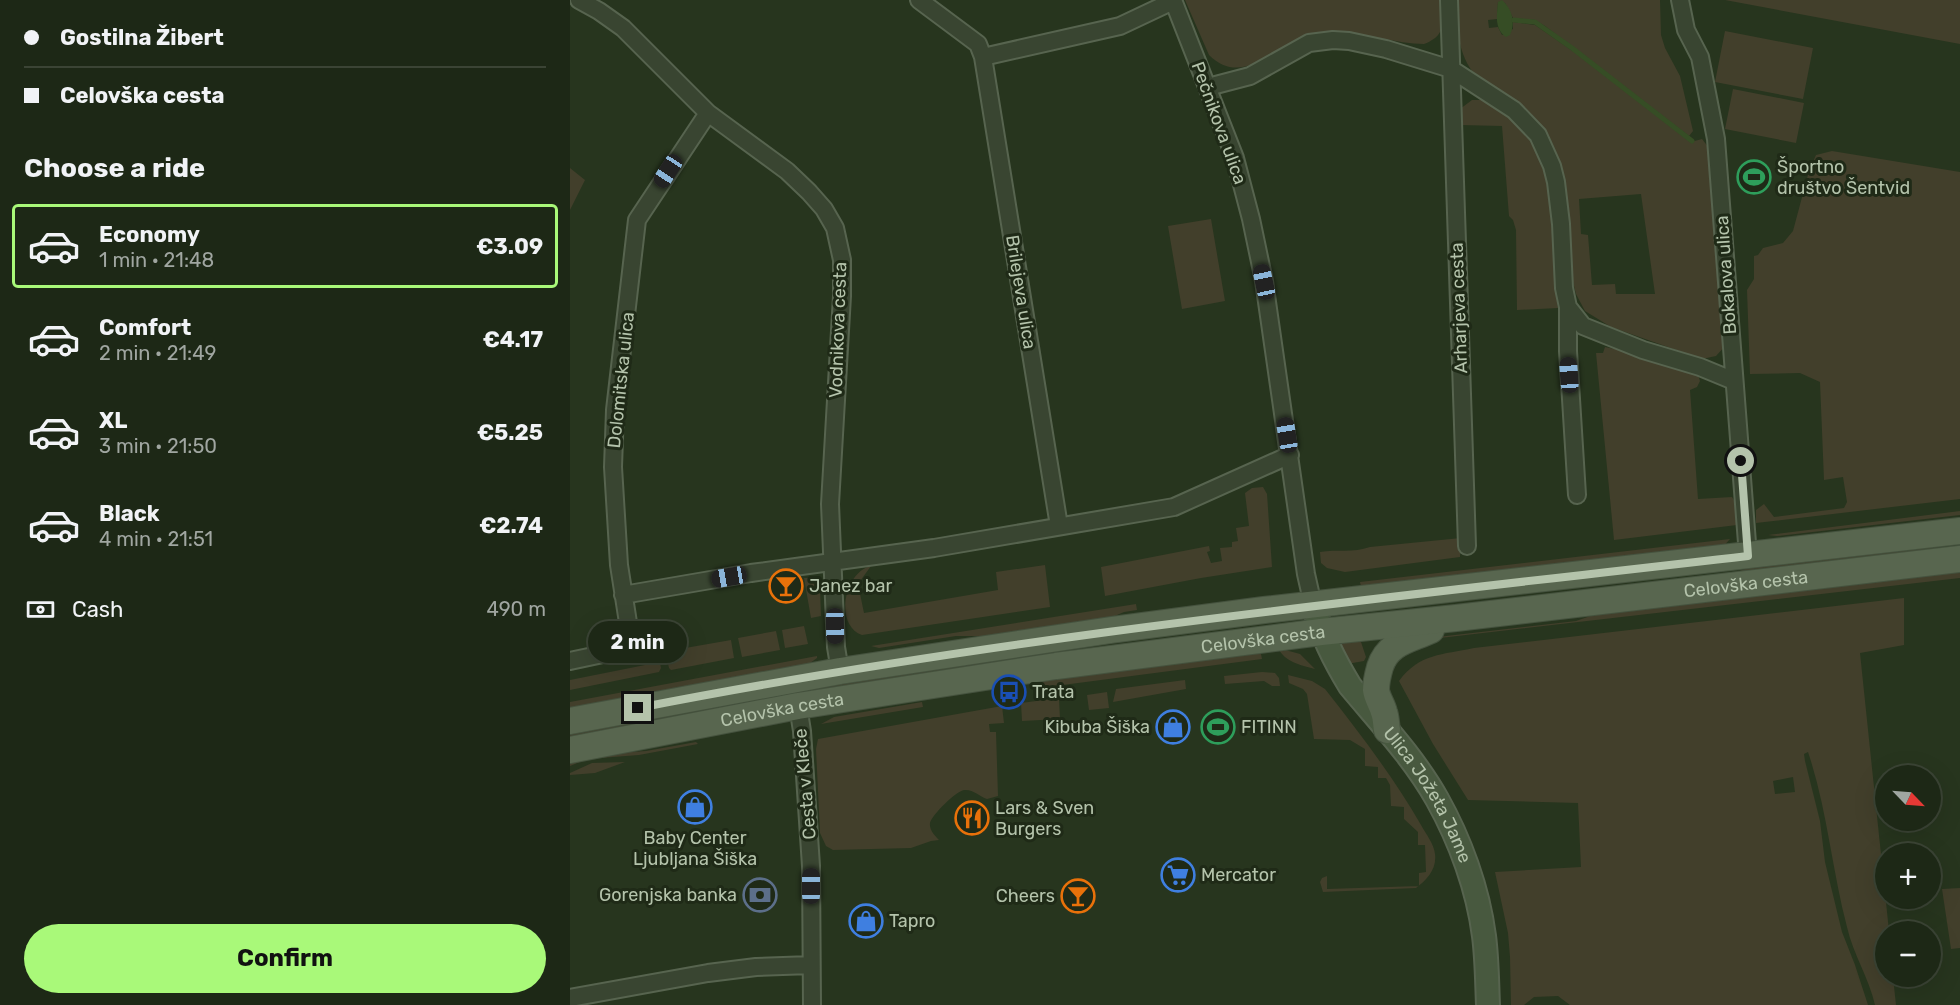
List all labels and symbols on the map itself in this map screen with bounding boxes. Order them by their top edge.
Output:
street label: Pečnikova ulica [1187,59,1251,187]
car [651,151,685,191]
place label: Športno društvo Šentvid [1777,156,1910,199]
sports icon: Športno društvo Šentvid [1736,159,1772,195]
street label: Bokalova ulica [1711,215,1741,335]
street label: Brilejeva ulica [1001,233,1041,351]
street label: Arharjeva cesta [1446,242,1472,374]
street label: Vodnikova cesta [825,262,851,398]
car [1251,263,1277,301]
street label: Dolomitska ulica [603,311,639,449]
car [1559,356,1579,394]
car [1275,416,1299,454]
route start [1727,447,1754,474]
car [710,565,748,589]
street label: Celovška cesta [1682,566,1809,602]
bar icon: Janez bar [768,568,804,604]
place label: Janez bar [809,575,892,597]
car [826,608,844,644]
callout: 2 min [589,621,688,663]
street label: Celovška cesta [1200,621,1326,658]
bus stop icon: Trata [991,674,1027,710]
place label: Trata [1032,681,1074,703]
street label: Celovška cesta [719,688,845,732]
route end [624,694,651,721]
shop icon: Kibuba Šiška [1155,709,1191,745]
sports icon: FITINN [1200,709,1236,745]
place label: Kibuba Šiška [1044,716,1150,738]
place label: FITINN [1241,716,1297,738]
street label: Ulica Jožeta Jame [1378,722,1476,866]
street label: Cesta v Kleče [789,728,821,840]
north arrow [1875,765,1941,831]
shop icon: Baby Center Ljubljana Šiška [677,789,713,825]
place label: Lars & Sven Burgers [995,797,1094,840]
restaurant icon: Lars & Sven Burgers [954,800,990,836]
place label: Baby Center Ljubljana Šiška [633,827,757,870]
supermarket icon: Mercator [1160,857,1196,893]
place label: Mercator [1201,864,1276,886]
car [802,868,820,904]
bank icon: Gorenjska banka [742,877,778,913]
bar icon: Cheers [1060,878,1096,914]
place label: Gorenjska banka [599,884,737,906]
place label: Cheers [996,885,1055,907]
shop icon: Tapro [848,903,884,939]
place label: Tapro [889,910,935,932]

